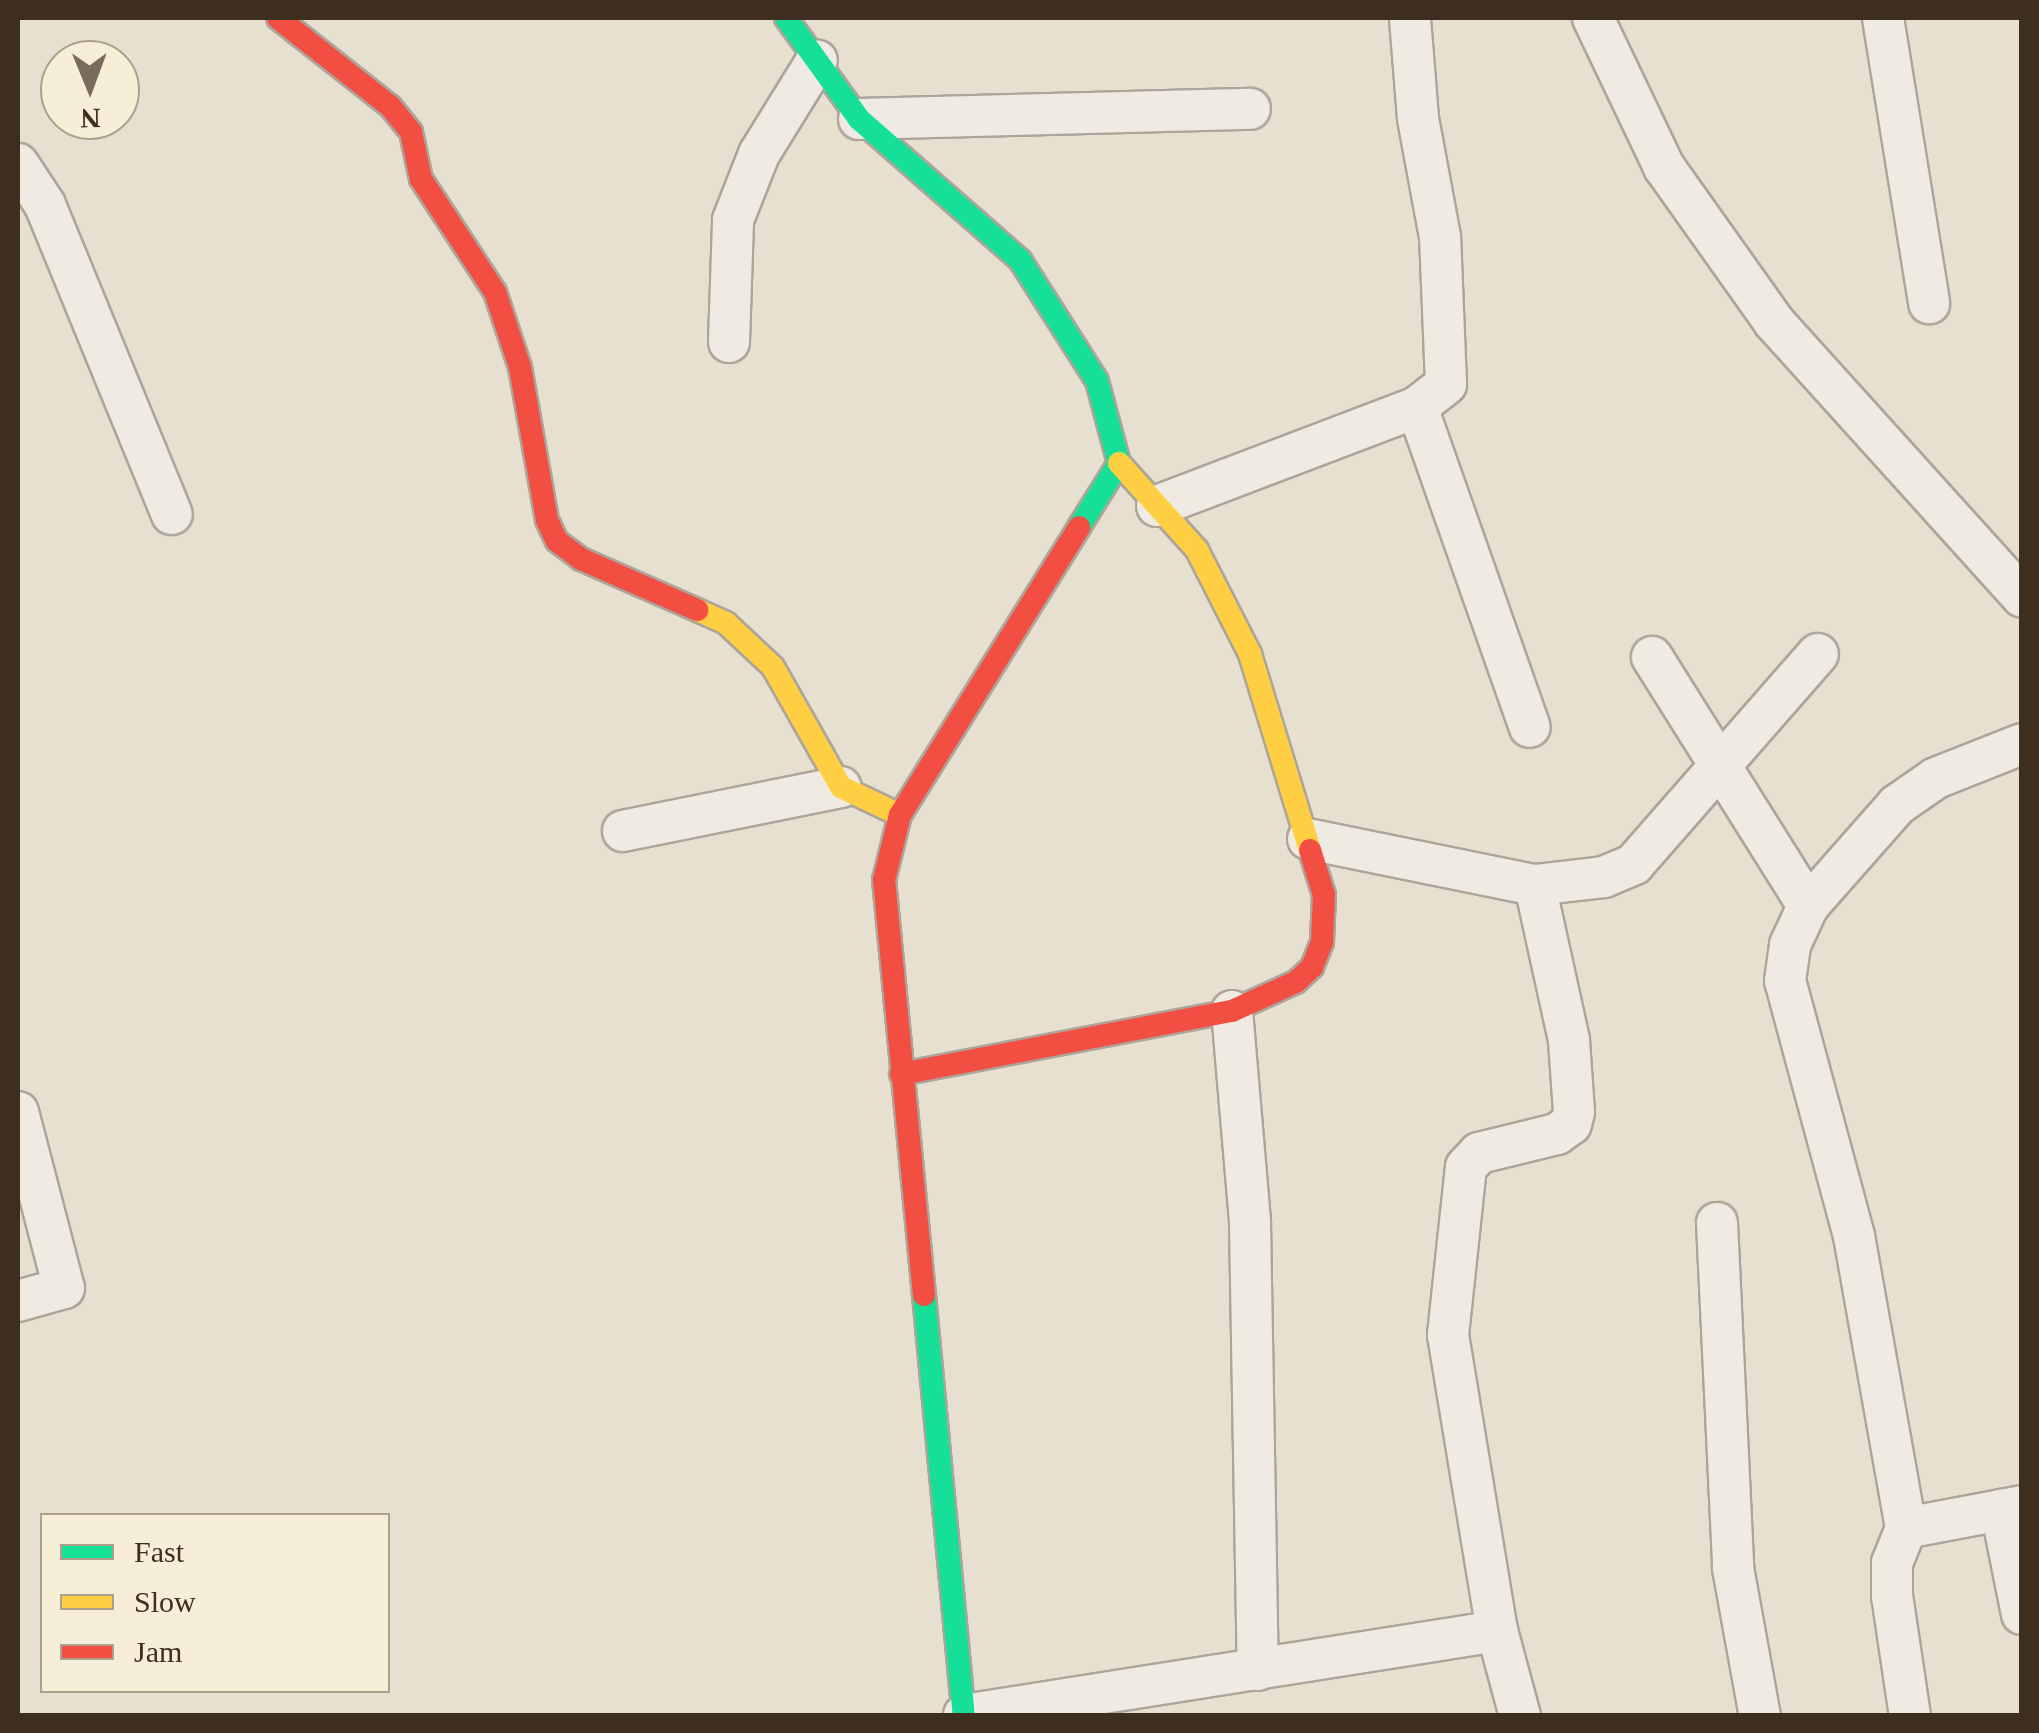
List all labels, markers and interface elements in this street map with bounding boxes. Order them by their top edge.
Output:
north arrow [40,40,140,140]
text: N [80,103,101,134]
legend [40,1513,390,1693]
text: Fast [134,1535,184,1568]
text: Slow [134,1585,196,1618]
text: Jam [134,1635,182,1668]

